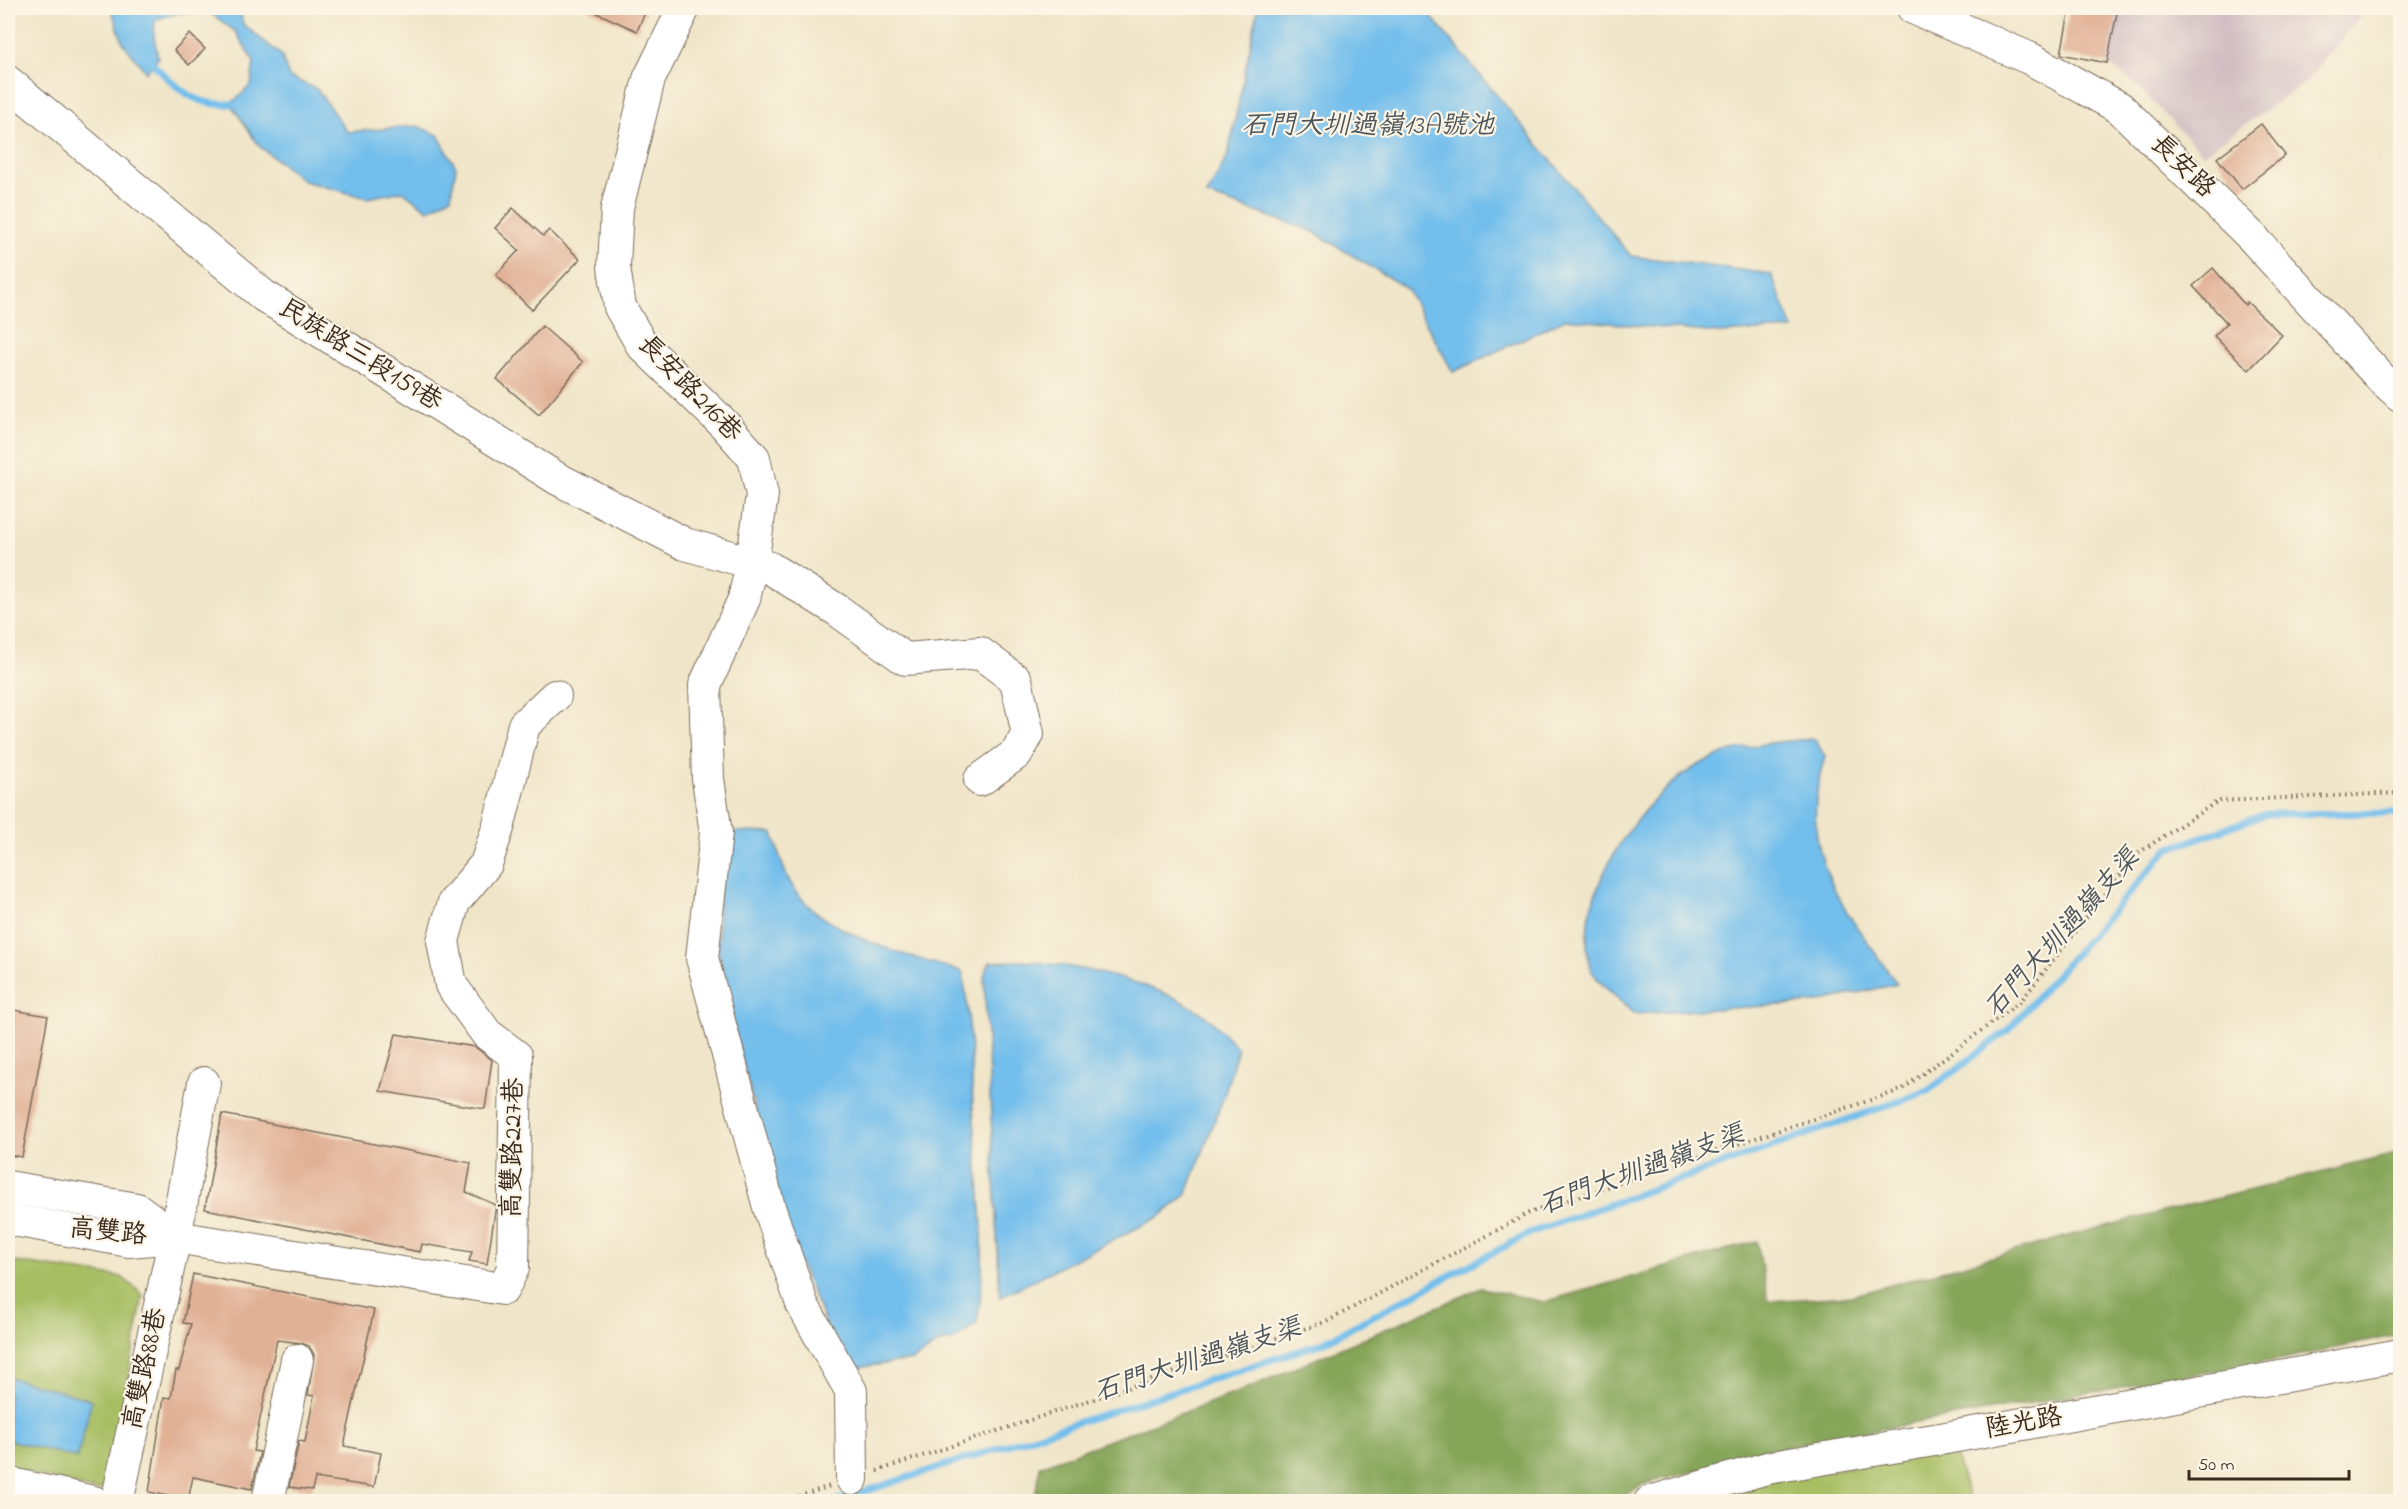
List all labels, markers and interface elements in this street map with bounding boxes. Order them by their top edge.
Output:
water label: 石門大圳過嶺13A號池 [1242,107,1495,146]
street label: 長安路 [2141,126,2223,208]
street label: 民族路三段159巷 [271,290,449,422]
street label: 長安路216巷 [628,327,750,451]
water label: 石門大圳過嶺支渠 [1976,839,2151,1027]
street label: 高雙路227巷 [494,1077,534,1219]
water label: 石門大圳過嶺支渠 [1534,1115,1752,1226]
street label: 高雙路 [67,1210,149,1256]
street label: 高雙路88巷 [115,1305,177,1433]
water label: 石門大圳過嶺支渠 [1089,1308,1309,1413]
street label: 陸光路 [1982,1399,2066,1449]
scale bar [2189,1443,2350,1481]
text: 50 m [2198,1453,2235,1479]

